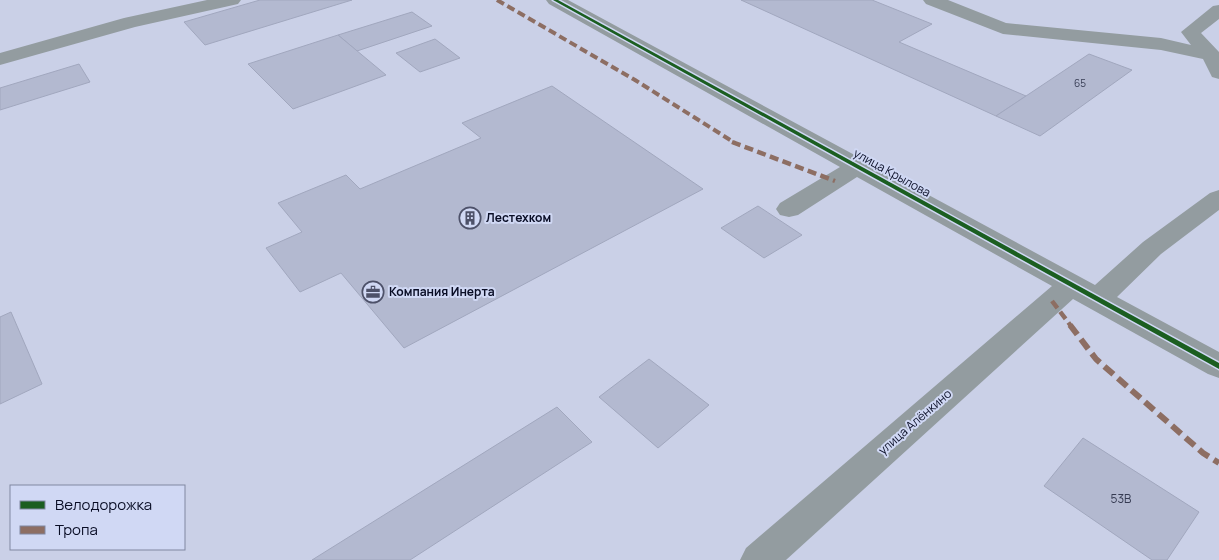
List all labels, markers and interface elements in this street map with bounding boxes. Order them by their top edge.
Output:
house number: 65 [1074,76,1086,90]
street label: улица Крылова [851,144,934,201]
building icon: Лестехком [458,206,482,230]
place label: Лестехком [486,209,551,226]
office icon: Компания Инерта [361,280,385,304]
place label: Компания Инерта [389,283,495,300]
street label: улица Алёнкино [874,385,955,458]
legend [10,485,185,550]
house number: 53В [1111,490,1131,507]
text: Велодорожка [55,494,152,515]
text: Тропа [55,519,98,540]

